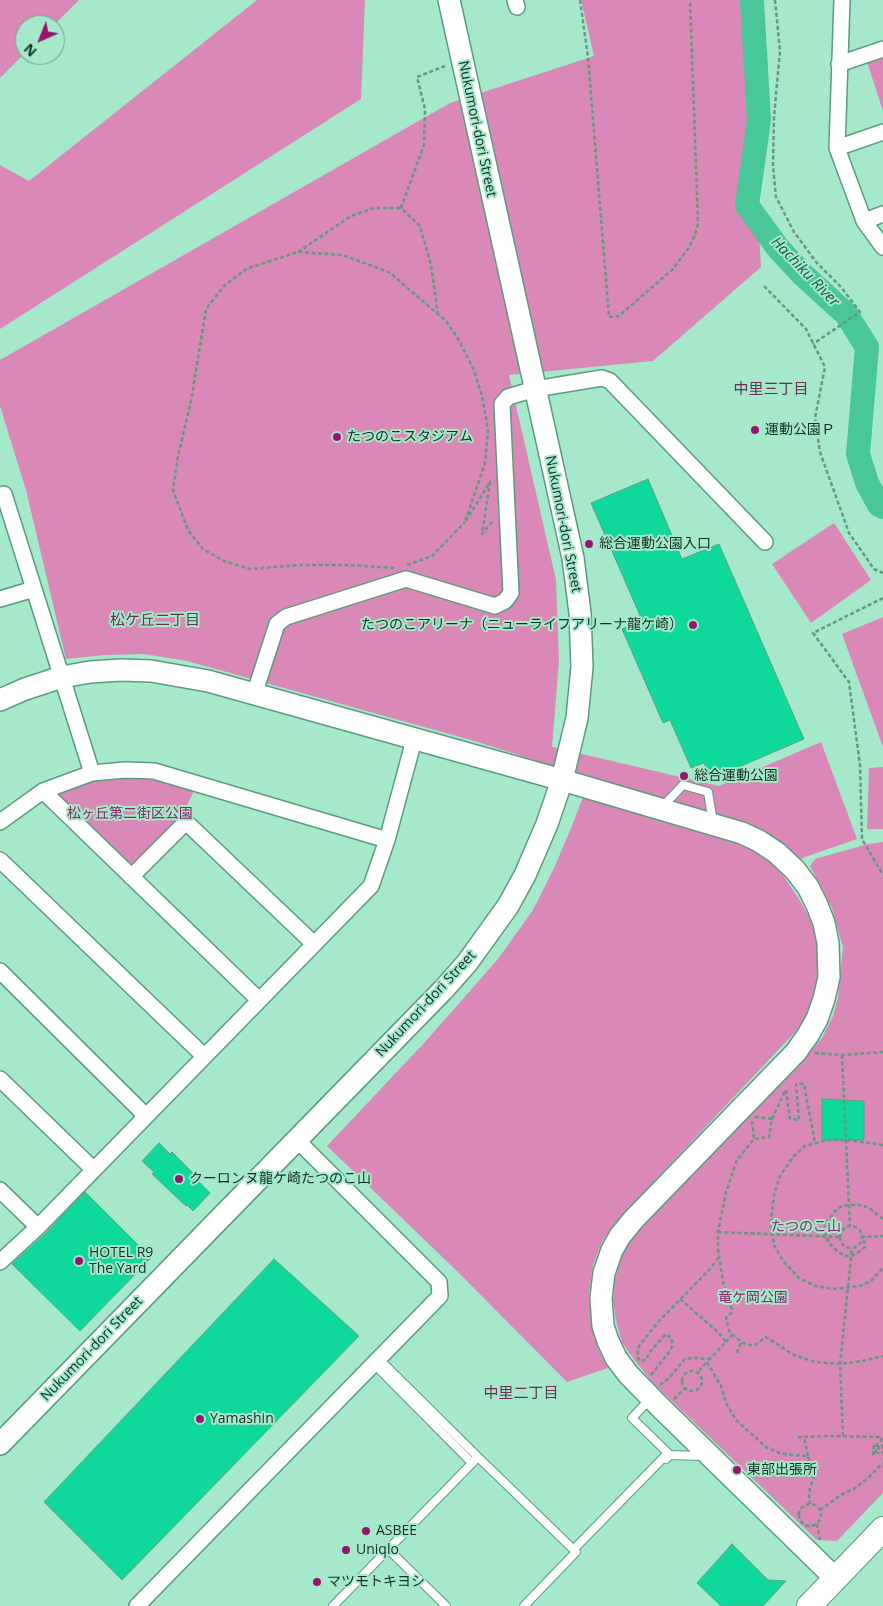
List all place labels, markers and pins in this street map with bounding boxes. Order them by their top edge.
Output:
place label: 運動公園Ｐ [765,422,835,438]
marker: 運動公園Ｐ [749,424,761,436]
place label: たつのこスタジアム [347,429,473,445]
marker: たつのこスタジアム [331,431,343,443]
place label: 総合運動公園入口 [599,536,711,552]
marker: 総合運動公園入口 [583,538,595,550]
place label: たつのこアリーナ（ニューライフアリーナ龍ケ崎） [361,617,683,633]
marker: たつのこアリーナ（ニューライフアリーナ龍ケ崎） [687,619,699,631]
place label: 総合運動公園 [694,768,778,784]
marker: 総合運動公園 [678,770,690,782]
place label: クーロンヌ龍ケ崎たつのこ山 [189,1171,371,1187]
marker: クーロンヌ龍ケ崎たつのこ山 [173,1173,185,1185]
place label: HOTEL R9 The Yard [89,1245,153,1278]
marker: HOTEL R9 The Yard [73,1255,85,1267]
place label: Yamashin [210,1411,274,1427]
marker: Yamashin [194,1413,206,1425]
place label: 東部出張所 [747,1462,817,1478]
marker: 東部出張所 [731,1464,743,1476]
place label: ASBEE [376,1523,417,1539]
marker: ASBEE [360,1525,372,1537]
place label: Uniqlo [356,1542,399,1558]
marker: Uniqlo [340,1544,352,1556]
place label: マツモトキヨシ [327,1574,425,1590]
marker: マツモトキヨシ [311,1576,323,1588]

